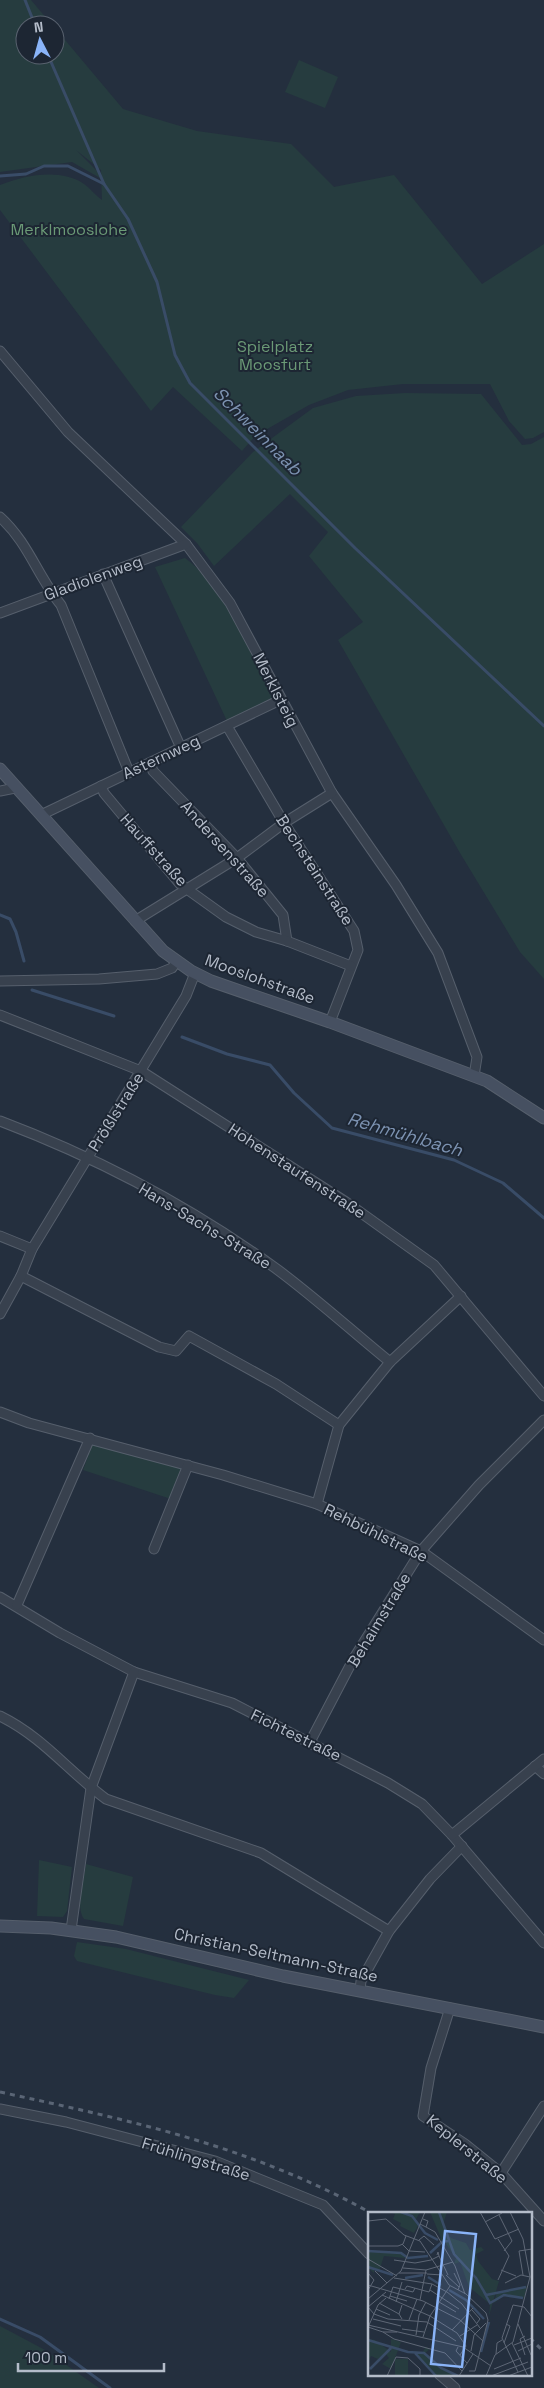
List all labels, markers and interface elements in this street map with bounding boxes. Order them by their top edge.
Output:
north arrow [15,15,65,65]
text: N [33,18,44,37]
park label: Merklmooslohe [11,219,127,240]
park label: Spielplatz Moosfurt [237,336,313,375]
water label: Schweinnaab [209,382,308,481]
street label: Gladiolenweg [41,551,145,605]
street label: Merklsteig [248,649,304,731]
street label: Asternweg [119,730,203,784]
street label: Andersenstraße [176,796,274,902]
street label: Hauffstraße [116,809,192,891]
street label: Bechsteinstraße [271,811,359,929]
street label: Mooslohstraße [202,949,318,1009]
street label: Prößlstraße [83,1069,149,1155]
water label: Rehmühlbach [345,1107,466,1162]
street label: Hohenstaufenstraße [224,1119,370,1223]
street label: Hans-Sachs-Straße [135,1178,275,1274]
street label: Rehbühlstraße [320,1499,432,1567]
street label: Behaimstraße [342,1569,416,1671]
street label: Fichtestraße [247,1704,345,1766]
street label: Christian-Seltmann-Straße [172,1923,380,1987]
street label: Keplerstraße [422,2110,512,2188]
street label: Frühlingstraße [139,2133,253,2185]
inset map [368,2212,532,2376]
scale bar [18,2340,164,2372]
text: 100 m [25,2348,67,2367]

